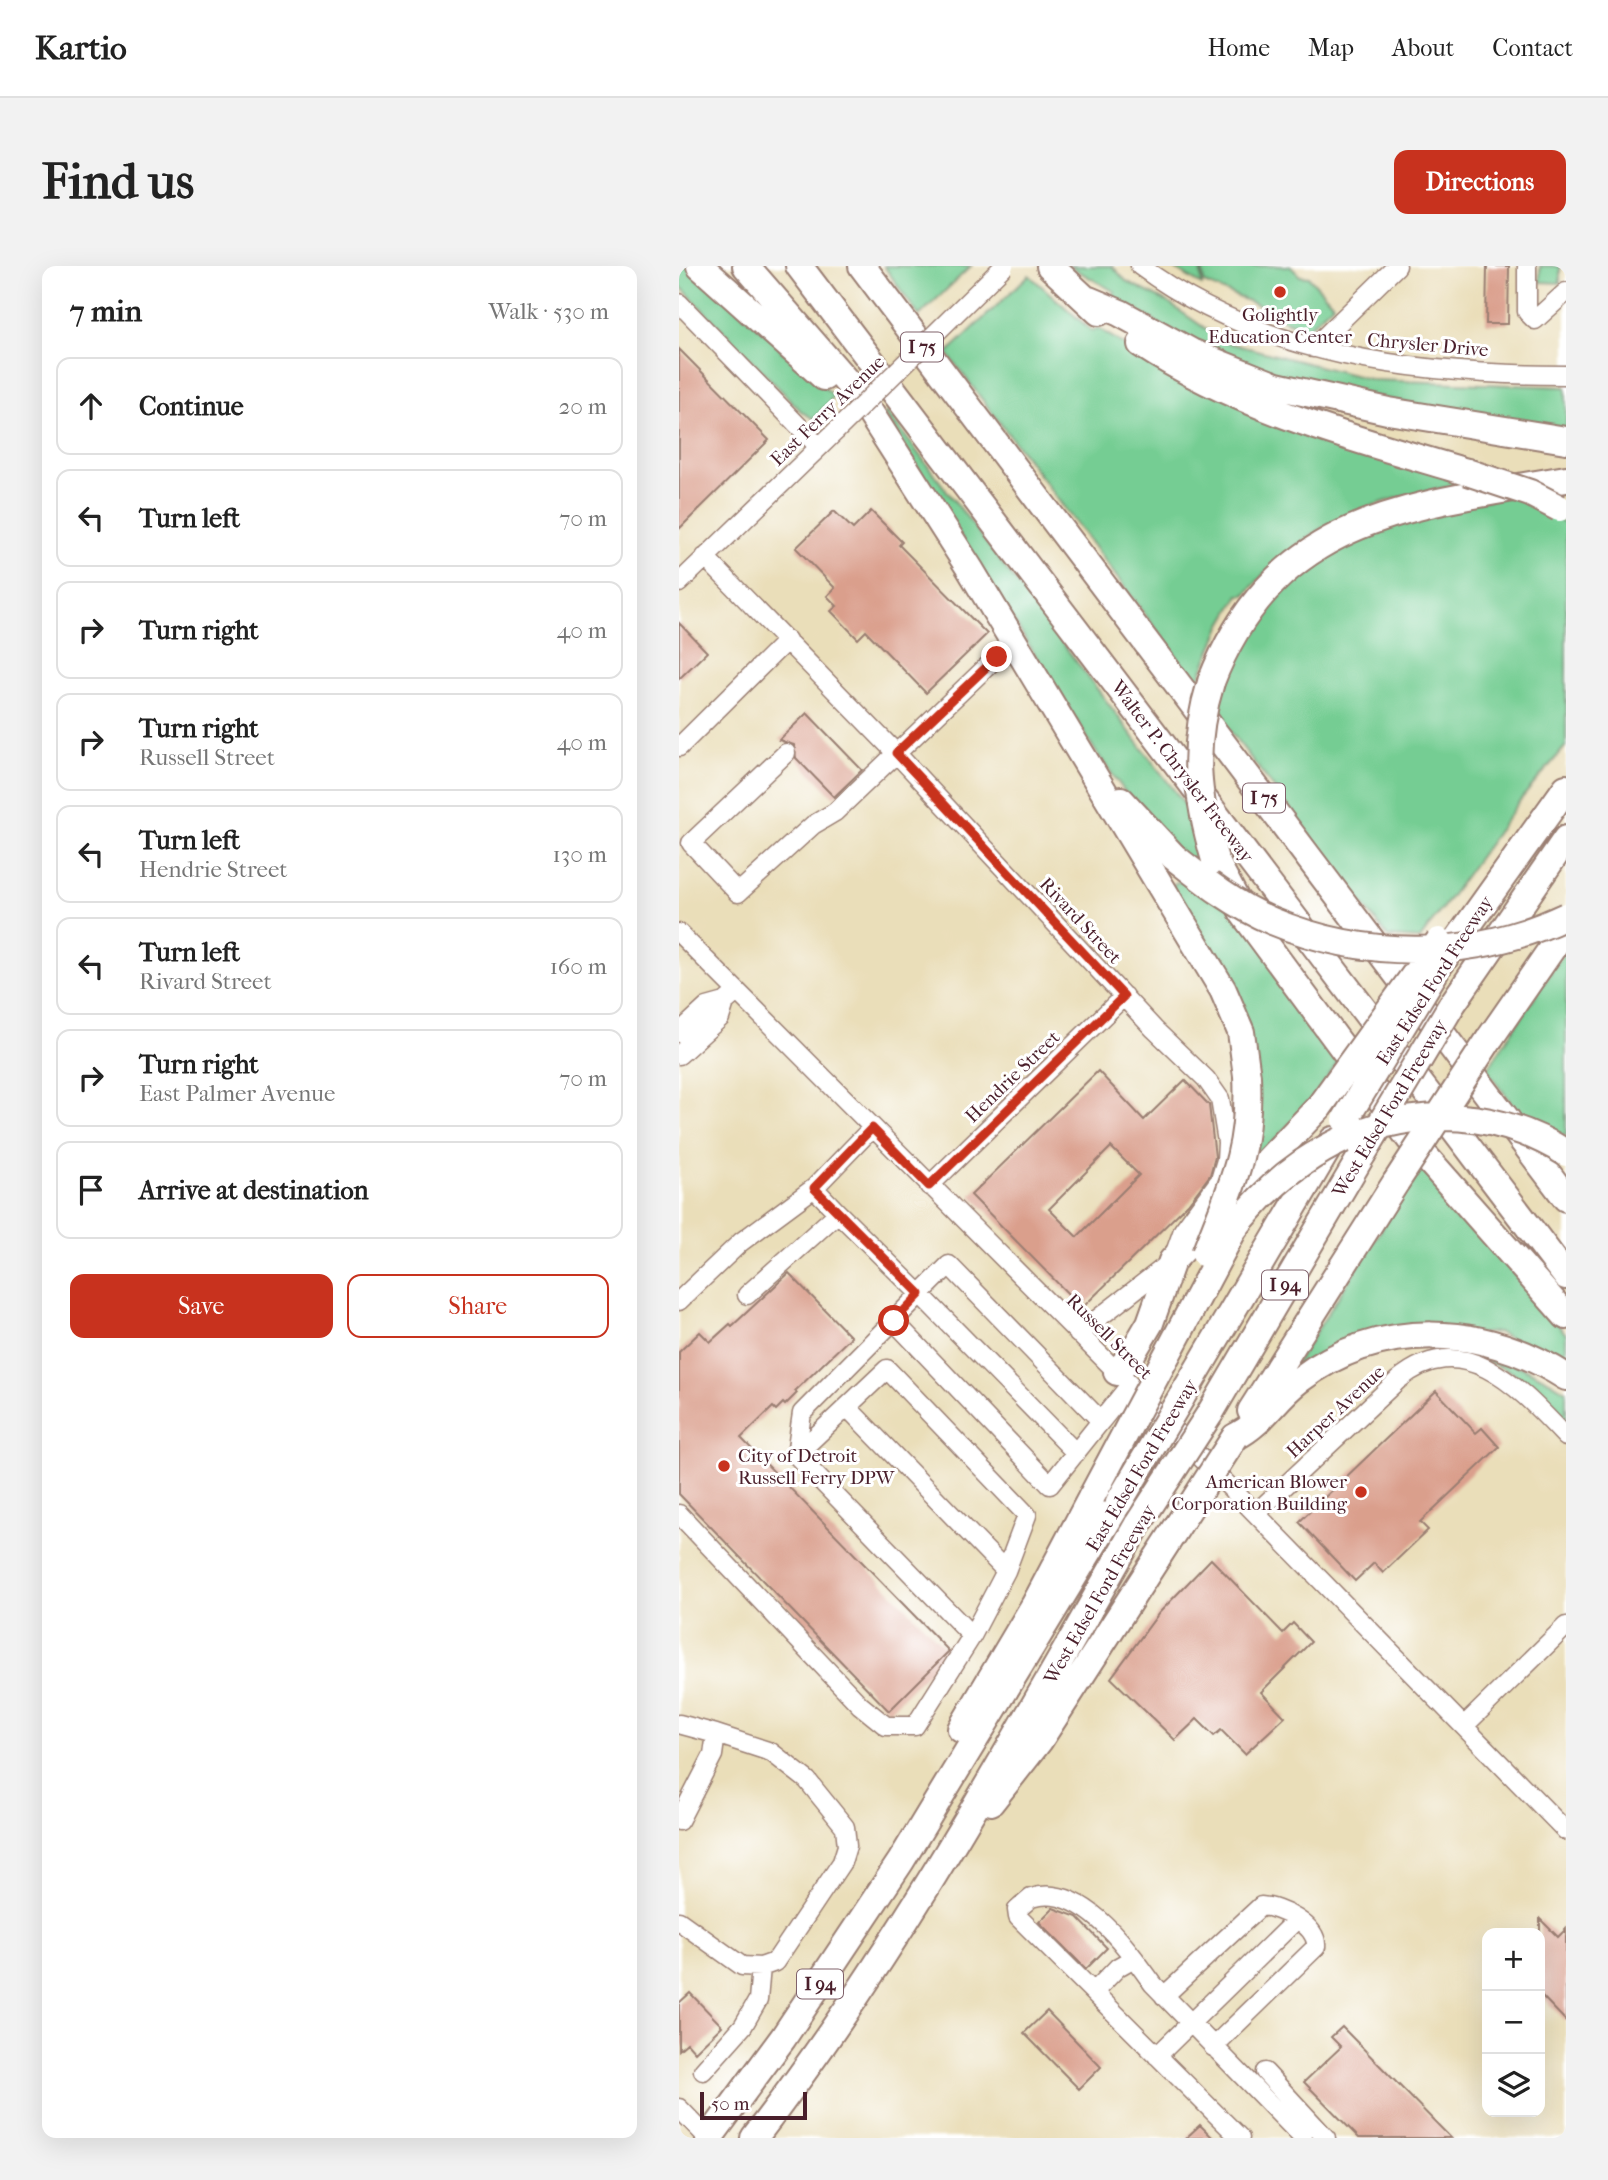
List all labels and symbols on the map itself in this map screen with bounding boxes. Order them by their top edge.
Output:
marker: Golightly Education Center [1272,284,1288,300]
place label: Golightly Education Center [1208,304,1353,348]
street label: Chrysler Drive [1366,329,1489,361]
road number: I 75 [901,332,943,362]
street label: East Ferry Avenue [766,351,889,471]
route end [981,641,1012,672]
street label: Walter P. Chrysler Freeway [1106,675,1258,868]
road number: I 75 [1243,784,1285,812]
street label: Rivard Street [1035,873,1126,968]
street label: East Edsel Ford Freeway [1372,891,1498,1069]
street label: West Edsel Ford Freeway [1328,1015,1452,1202]
street label: Hendrie Street [961,1026,1065,1127]
road number: I 94 [1262,1270,1308,1300]
street label: Russell Street [1062,1289,1157,1384]
route start [878,1305,909,1336]
street label: Harper Avenue [1282,1361,1389,1463]
street label: East Edsel Ford Freeway [1082,1375,1202,1556]
place label: City of Detroit Russell Ferry DPW [738,1445,896,1489]
marker: City of Detroit Russell Ferry DPW [716,1458,732,1474]
place label: American Blower Corporation Building [1172,1471,1348,1515]
marker: American Blower Corporation Building [1353,1484,1369,1500]
street label: West Edsel Ford Freeway [1039,1500,1161,1689]
road number: I 94 [797,1969,843,1998]
scale bar [700,2089,807,2121]

